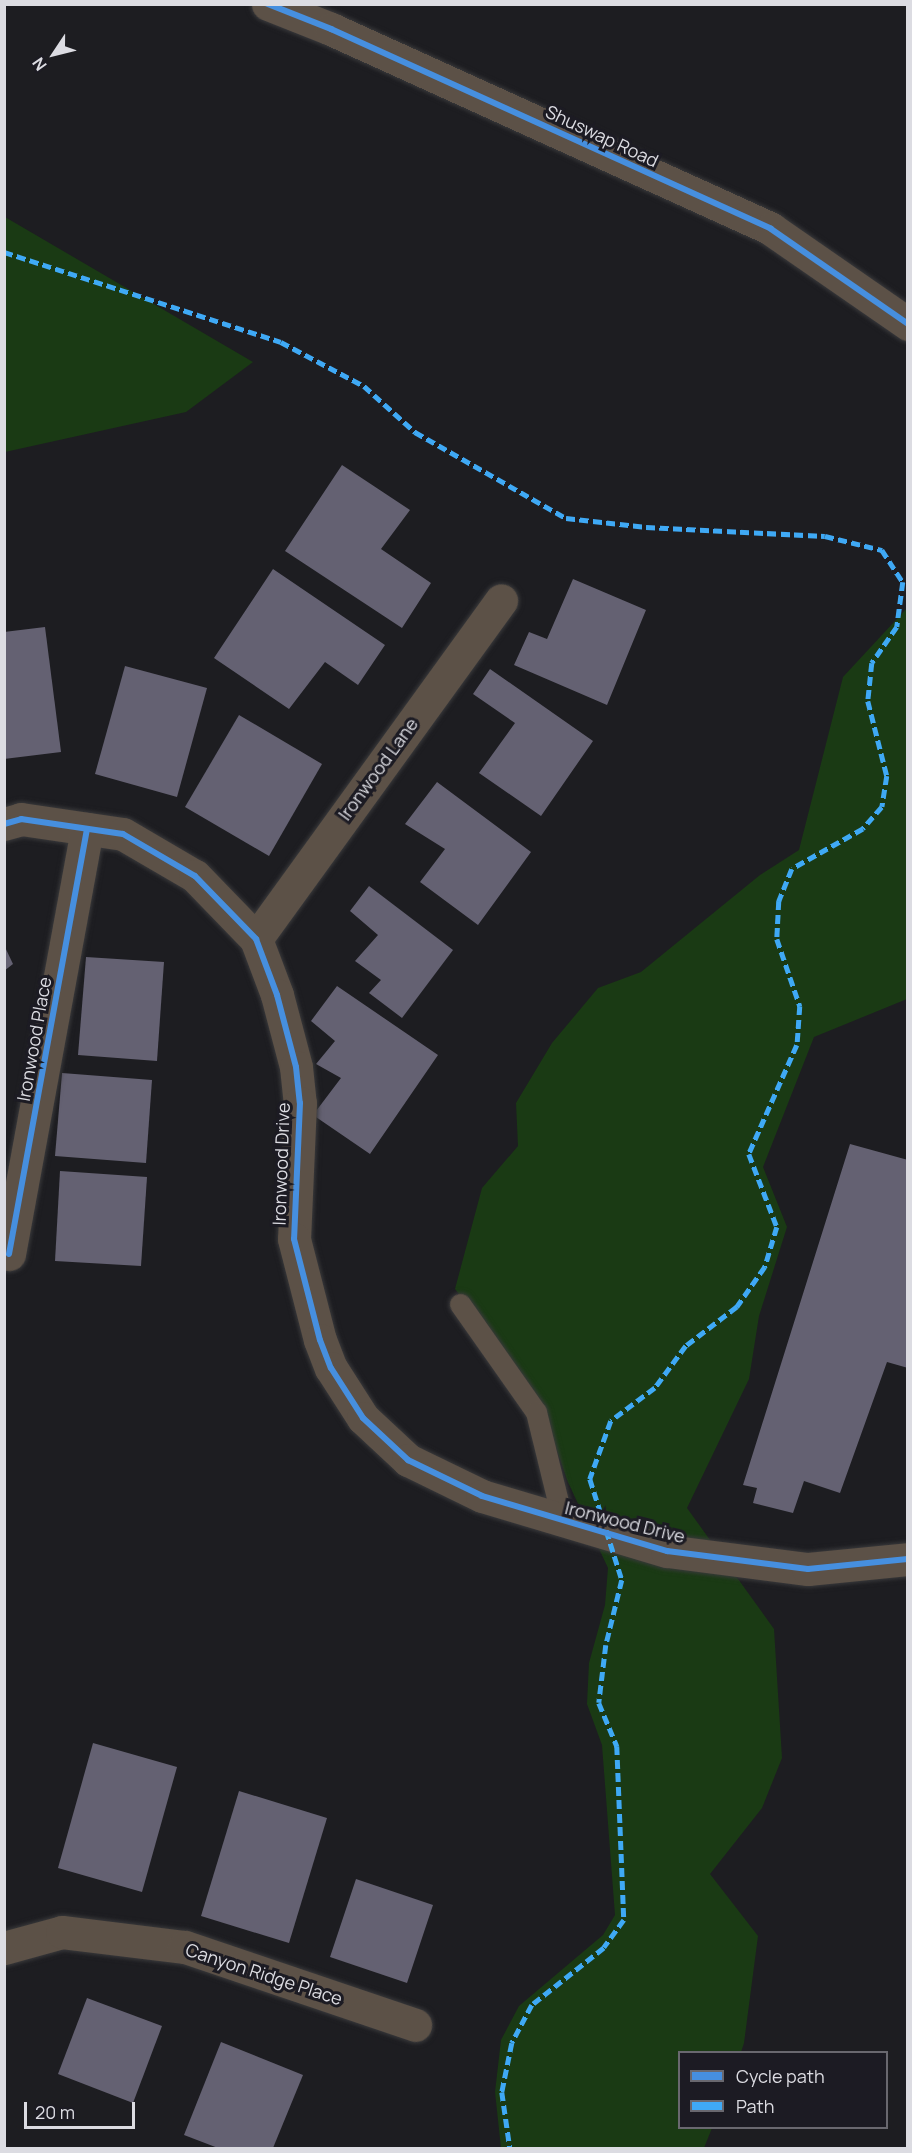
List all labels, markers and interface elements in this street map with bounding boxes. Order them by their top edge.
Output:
north arrow [24,24,84,84]
text: N [27,53,52,75]
street label: Shuswap Road [542,100,662,172]
street label: Ironwood Lane [334,714,422,824]
street label: Ironwood Place [12,975,56,1103]
street label: Ironwood Drive [268,1102,294,1226]
street label: Ironwood Drive [563,1497,687,1547]
street label: Canyon Ridge Place [183,1938,345,2010]
legend [678,2051,888,2129]
text: Cycle path [736,2064,825,2088]
scale bar [27,2090,138,2128]
text: Path [736,2094,774,2118]
text: 20 m [35,2100,75,2124]

